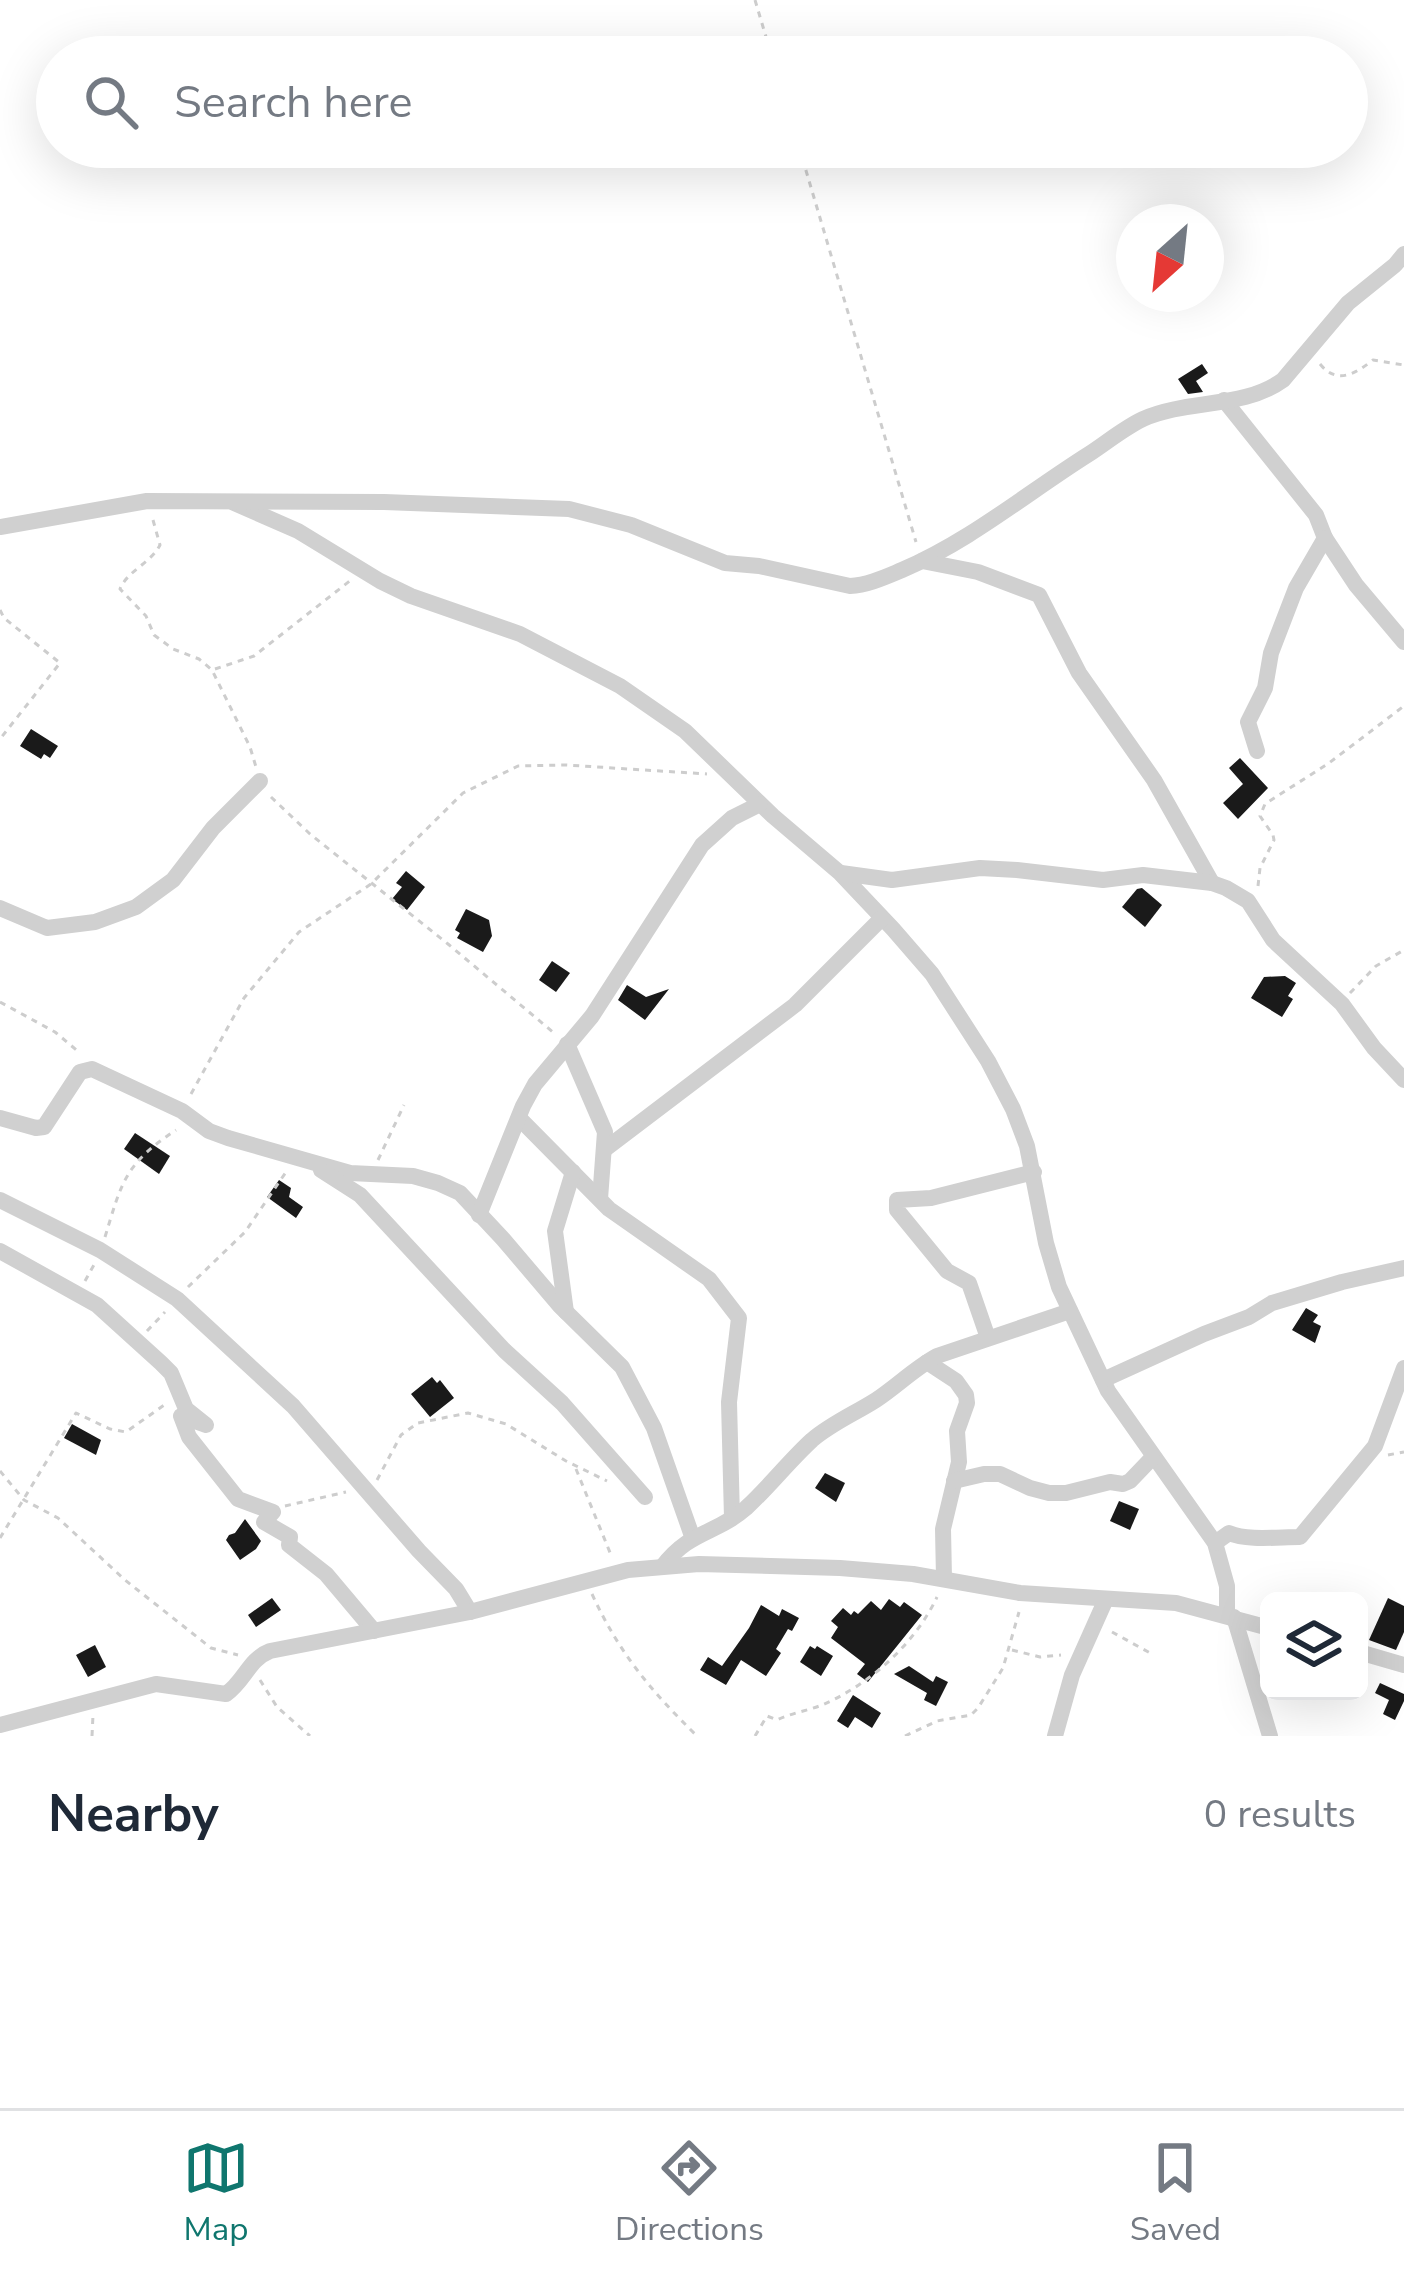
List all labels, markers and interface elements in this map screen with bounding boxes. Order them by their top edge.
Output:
search box [36,36,1368,168]
icon: search [78,69,144,135]
text: Search here [174,72,413,133]
north arrow [1116,204,1224,312]
map controls [1260,1592,1368,1700]
button: layers [1260,1592,1368,1700]
text: Nearby [48,1779,219,1849]
text: 0 results [1204,1788,1356,1841]
tab: Map [183,2135,249,2252]
tab: Directions [615,2135,764,2252]
tab: Saved [1130,2135,1221,2252]

